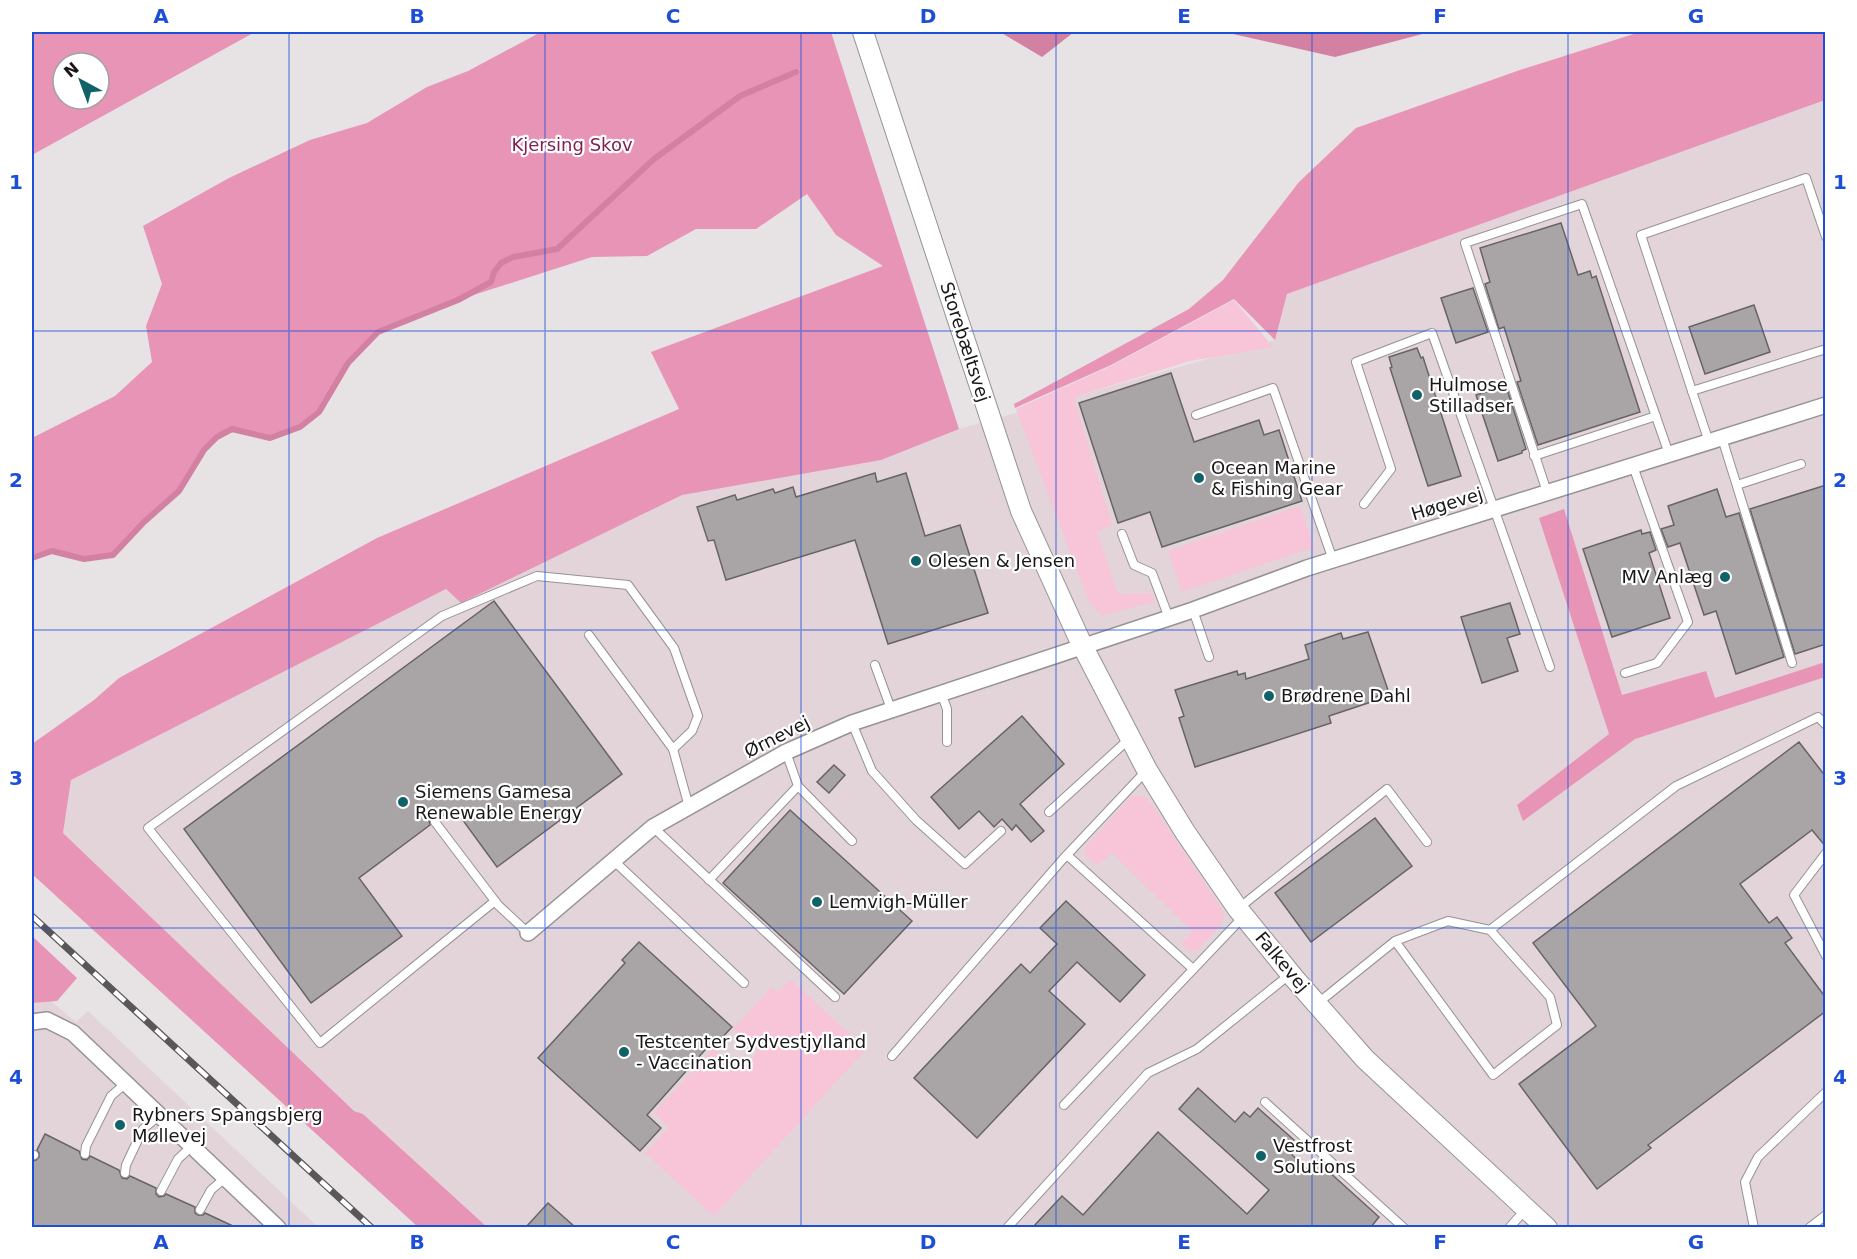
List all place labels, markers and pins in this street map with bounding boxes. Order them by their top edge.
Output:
place label: Hulmose Stilladser [1429,374,1513,416]
marker: Hulmose Stilladser [1410,388,1424,402]
place label: Ocean Marine & Fishing Gear [1211,457,1343,499]
marker: Ocean Marine & Fishing Gear [1192,471,1206,485]
place label: Olesen & Jensen [928,550,1075,571]
marker: Olesen & Jensen [909,554,923,568]
place label: MV Anlæg [1622,566,1713,587]
marker: MV Anlæg [1718,570,1732,584]
place label: Brødrene Dahl [1281,685,1411,706]
marker: Brødrene Dahl [1262,689,1276,703]
place label: Siemens Gamesa Renewable Energy [415,781,583,823]
marker: Siemens Gamesa Renewable Energy [396,795,410,809]
place label: Lemvigh-Müller [829,891,968,912]
marker: Lemvigh-Müller [810,895,824,909]
place label: Testcenter Sydvestjylland - Vaccination [635,1031,866,1073]
marker: Testcenter Sydvestjylland - Vaccination [617,1045,631,1059]
place label: Rybners Spangsbjerg Møllevej [132,1104,323,1146]
marker: Rybners Spangsbjerg Møllevej [113,1118,127,1132]
place label: Vestfrost Solutions [1273,1135,1356,1177]
marker: Vestfrost Solutions [1254,1149,1268,1163]

